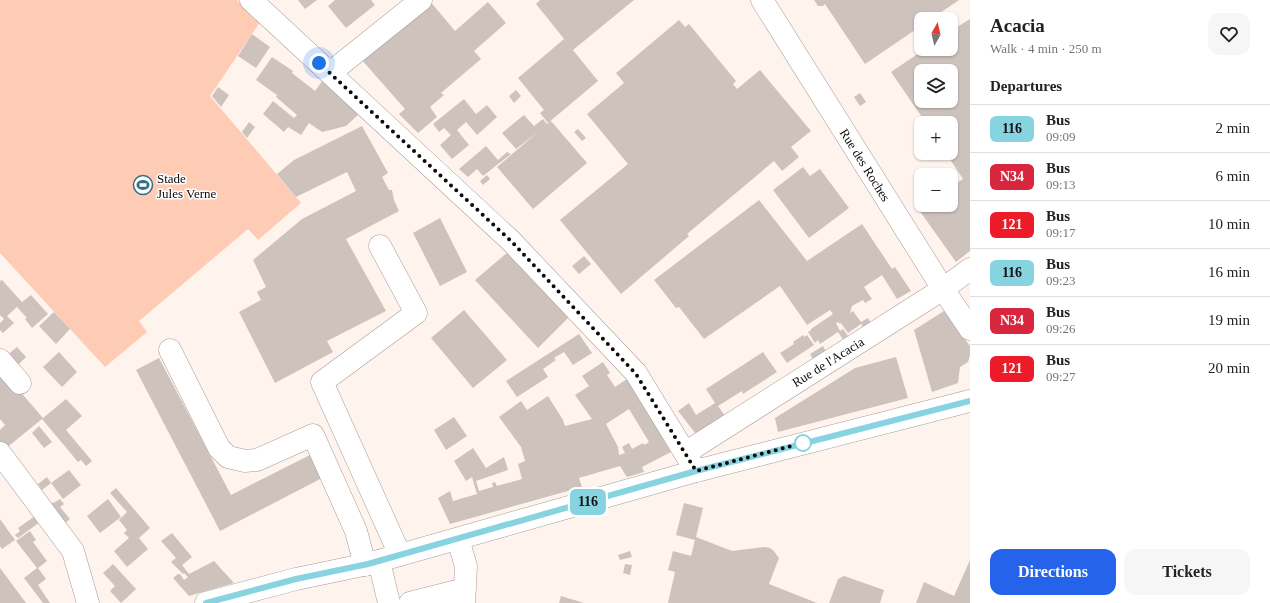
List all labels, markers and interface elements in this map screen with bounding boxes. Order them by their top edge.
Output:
north arrow [914,12,958,56]
map controls [914,12,958,212]
button: heart [1208,13,1250,55]
text: Acacia [990,15,1045,36]
text: Walk · 4 min · 250 m [990,41,1102,56]
your location [309,53,329,73]
button: layers [914,64,958,108]
text: Departures [990,78,1062,94]
text: Bus [1046,112,1070,128]
button: + [914,116,958,160]
text: 2 min [1215,120,1250,136]
text: 116 [1002,121,1022,136]
street label: Rue des Roches [837,126,893,204]
text: 09:09 [1046,129,1076,144]
text: Bus [1046,160,1070,176]
button: − [914,168,958,212]
text: 6 min [1215,168,1250,184]
text: N34 [1000,169,1024,184]
place label: Stade Jules Verne [157,171,217,201]
sports icon: Stade Jules Verne [132,174,154,196]
text: 09:13 [1046,177,1076,192]
text: Bus [1046,208,1070,224]
text: 10 min [1208,216,1250,232]
text: 121 [1002,217,1023,232]
text: 09:17 [1046,225,1076,240]
text: Bus [1046,256,1070,272]
text: 16 min [1208,264,1250,280]
text: 116 [1002,265,1022,280]
text: 09:23 [1046,273,1076,288]
text: Bus [1046,304,1070,320]
text: 19 min [1208,312,1250,328]
text: N34 [1000,313,1024,328]
text: 09:26 [1046,321,1076,336]
street label: Rue de l'Acacia [789,334,867,390]
text: Bus [1046,352,1070,368]
text: 20 min [1208,360,1250,376]
text: 121 [1002,361,1023,376]
text: 09:27 [1046,369,1076,384]
unlabelled marker [794,434,812,452]
line badge: 116 [565,489,611,515]
text: 116 [578,494,598,509]
button: Directions [990,549,1116,595]
button: Tickets [1124,549,1250,595]

